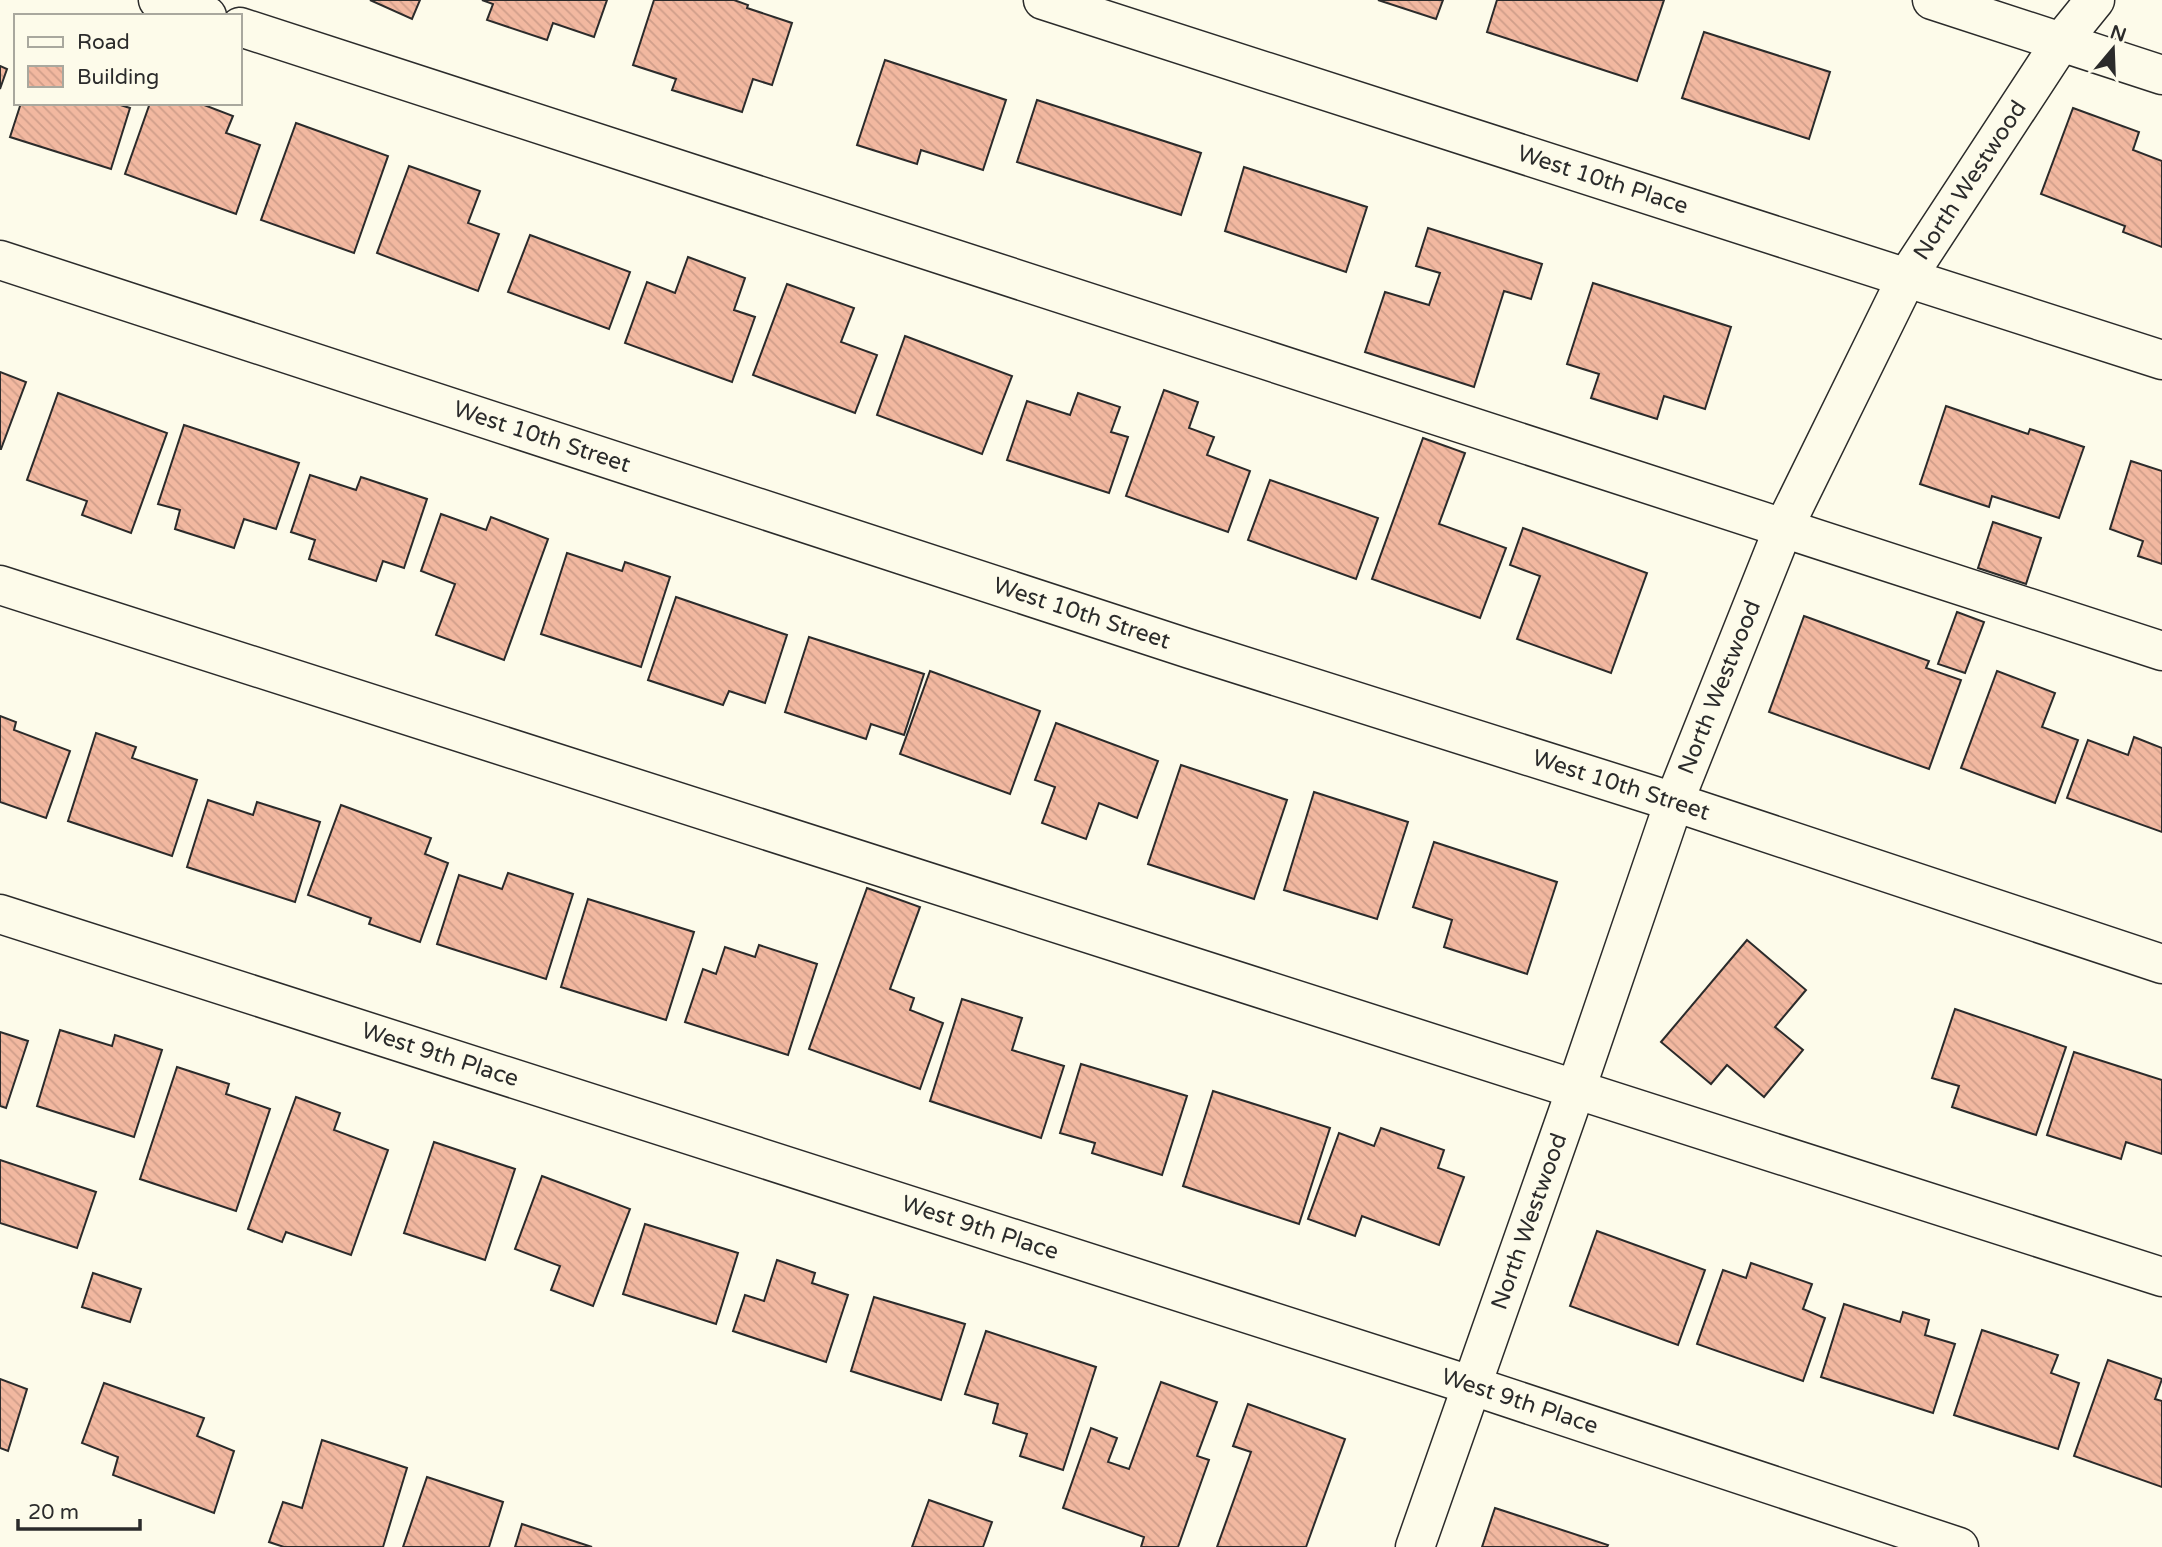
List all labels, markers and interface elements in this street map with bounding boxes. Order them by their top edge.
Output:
legend [14,14,242,105]
north arrow [2078,14,2148,84]
text: N [2107,21,2129,47]
text: Road [77,30,130,55]
text: Building [77,65,159,90]
street label: North Westwood [1908,95,2033,266]
street label: West 10th Place [1514,140,1692,221]
street label: West 10th Street [450,395,634,479]
street label: West 10th Street [990,572,1174,656]
street label: North Westwood [1672,596,1767,779]
street label: West 10th Street [1529,744,1713,827]
street label: West 9th Place [358,1017,522,1093]
street label: North Westwood [1486,1130,1573,1314]
street label: West 9th Place [898,1190,1062,1266]
street label: West 9th Place [1438,1363,1602,1440]
scale bar [18,1488,140,1532]
text: 20 m [28,1500,79,1525]

